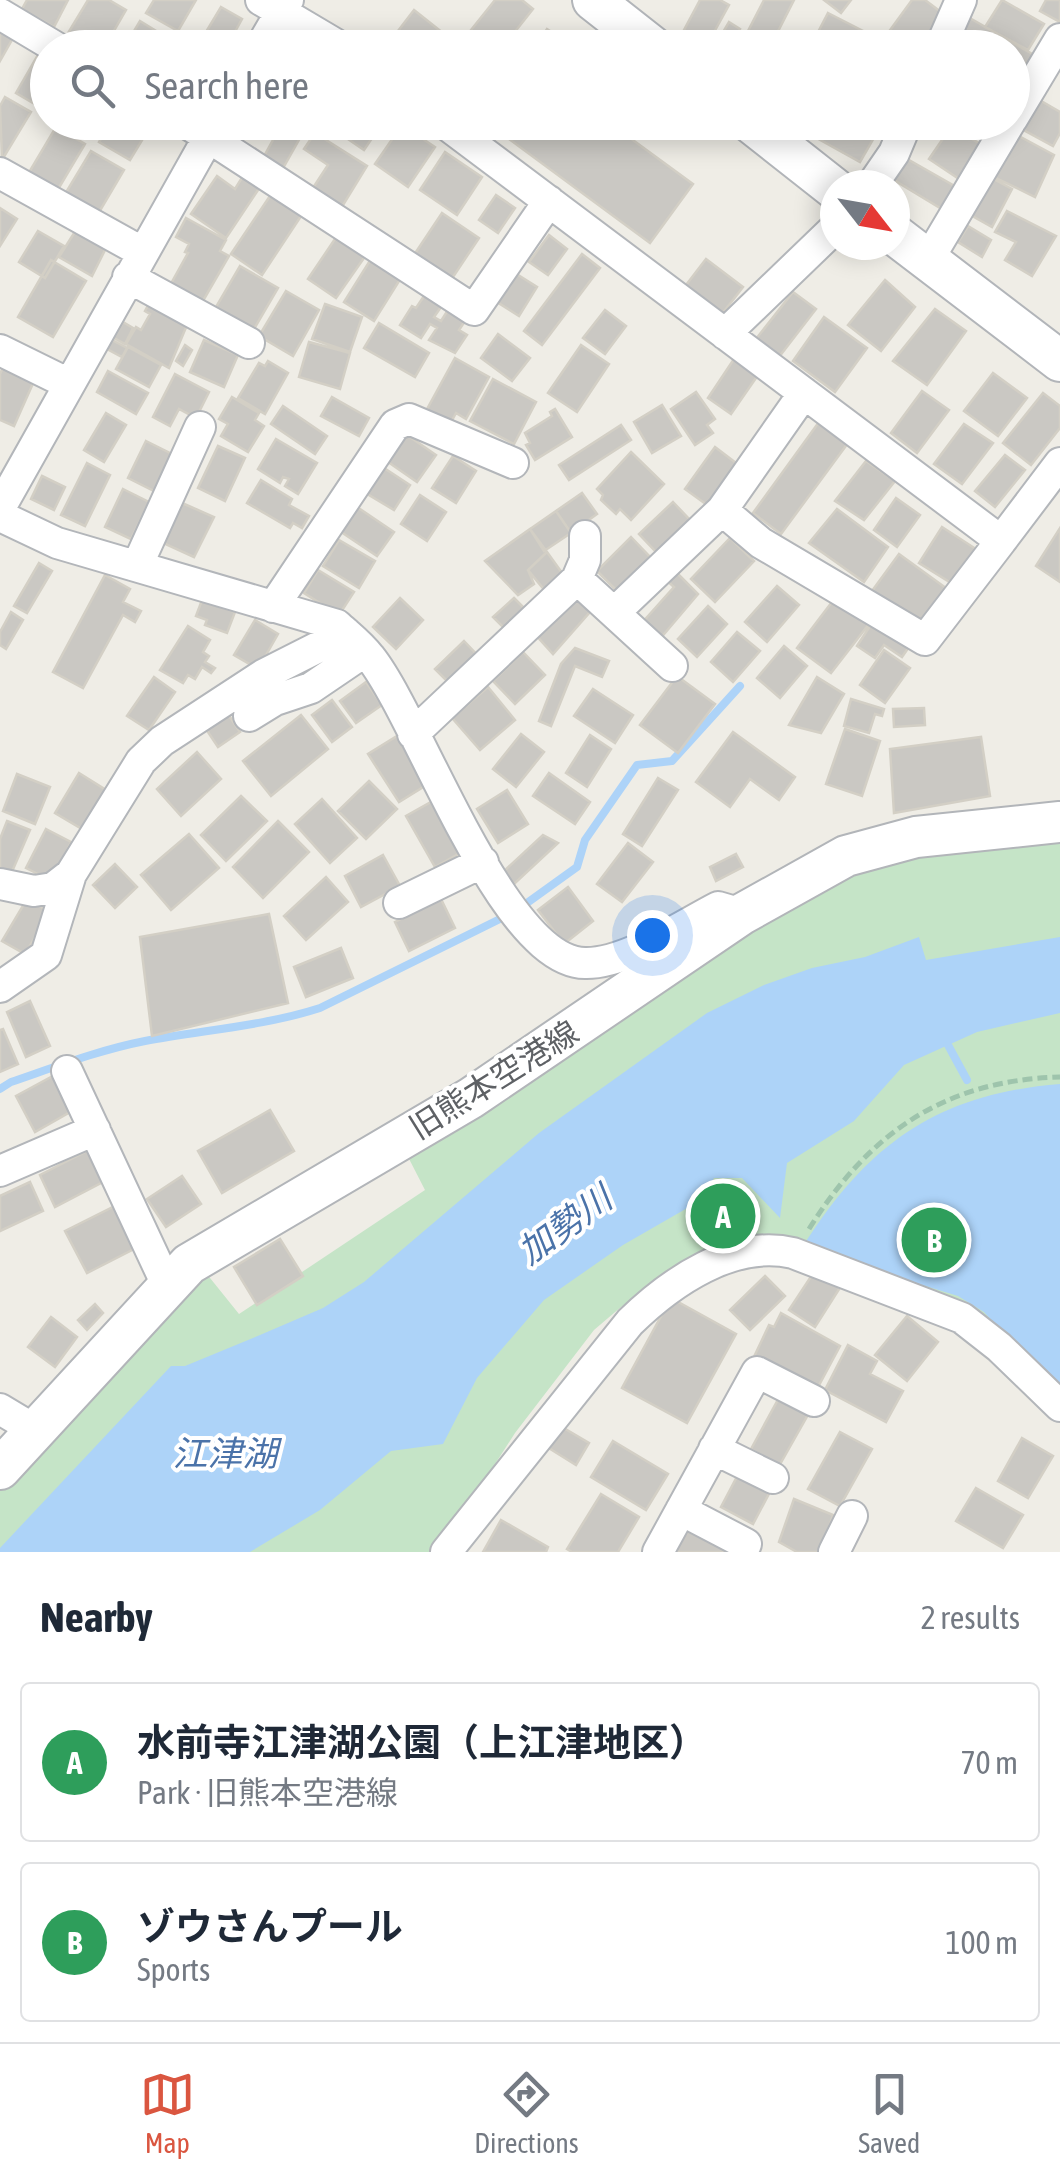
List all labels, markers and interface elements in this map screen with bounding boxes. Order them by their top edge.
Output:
search box [30,30,1030,140]
icon: search [65,58,120,113]
text: Search here [145,64,309,107]
north arrow [820,170,910,260]
your location [627,910,678,961]
street label: 旧熊本空港線 [403,1013,585,1146]
water label: 加勢川 [510,1175,622,1271]
pin: A [690,1178,756,1254]
pin: B [902,1202,966,1278]
water label: 江津湖 [172,1433,282,1473]
text: Nearby [40,1593,153,1641]
text: 2 results [921,1599,1020,1636]
text: 水前寺江津湖公園（上江津地区） [137,1721,707,1764]
text: A [67,1744,82,1781]
text: 70 m [960,1744,1018,1781]
text: Park · 旧熊本空港線 [137,1774,398,1811]
text: ゾウさんプール [137,1905,403,1948]
text: B [67,1924,82,1961]
text: 100 m [945,1924,1018,1961]
text: Sports [137,1951,210,1988]
tab: Map [140,2067,195,2159]
tab: Directions [474,2067,579,2159]
tab: Saved [858,2067,920,2159]

